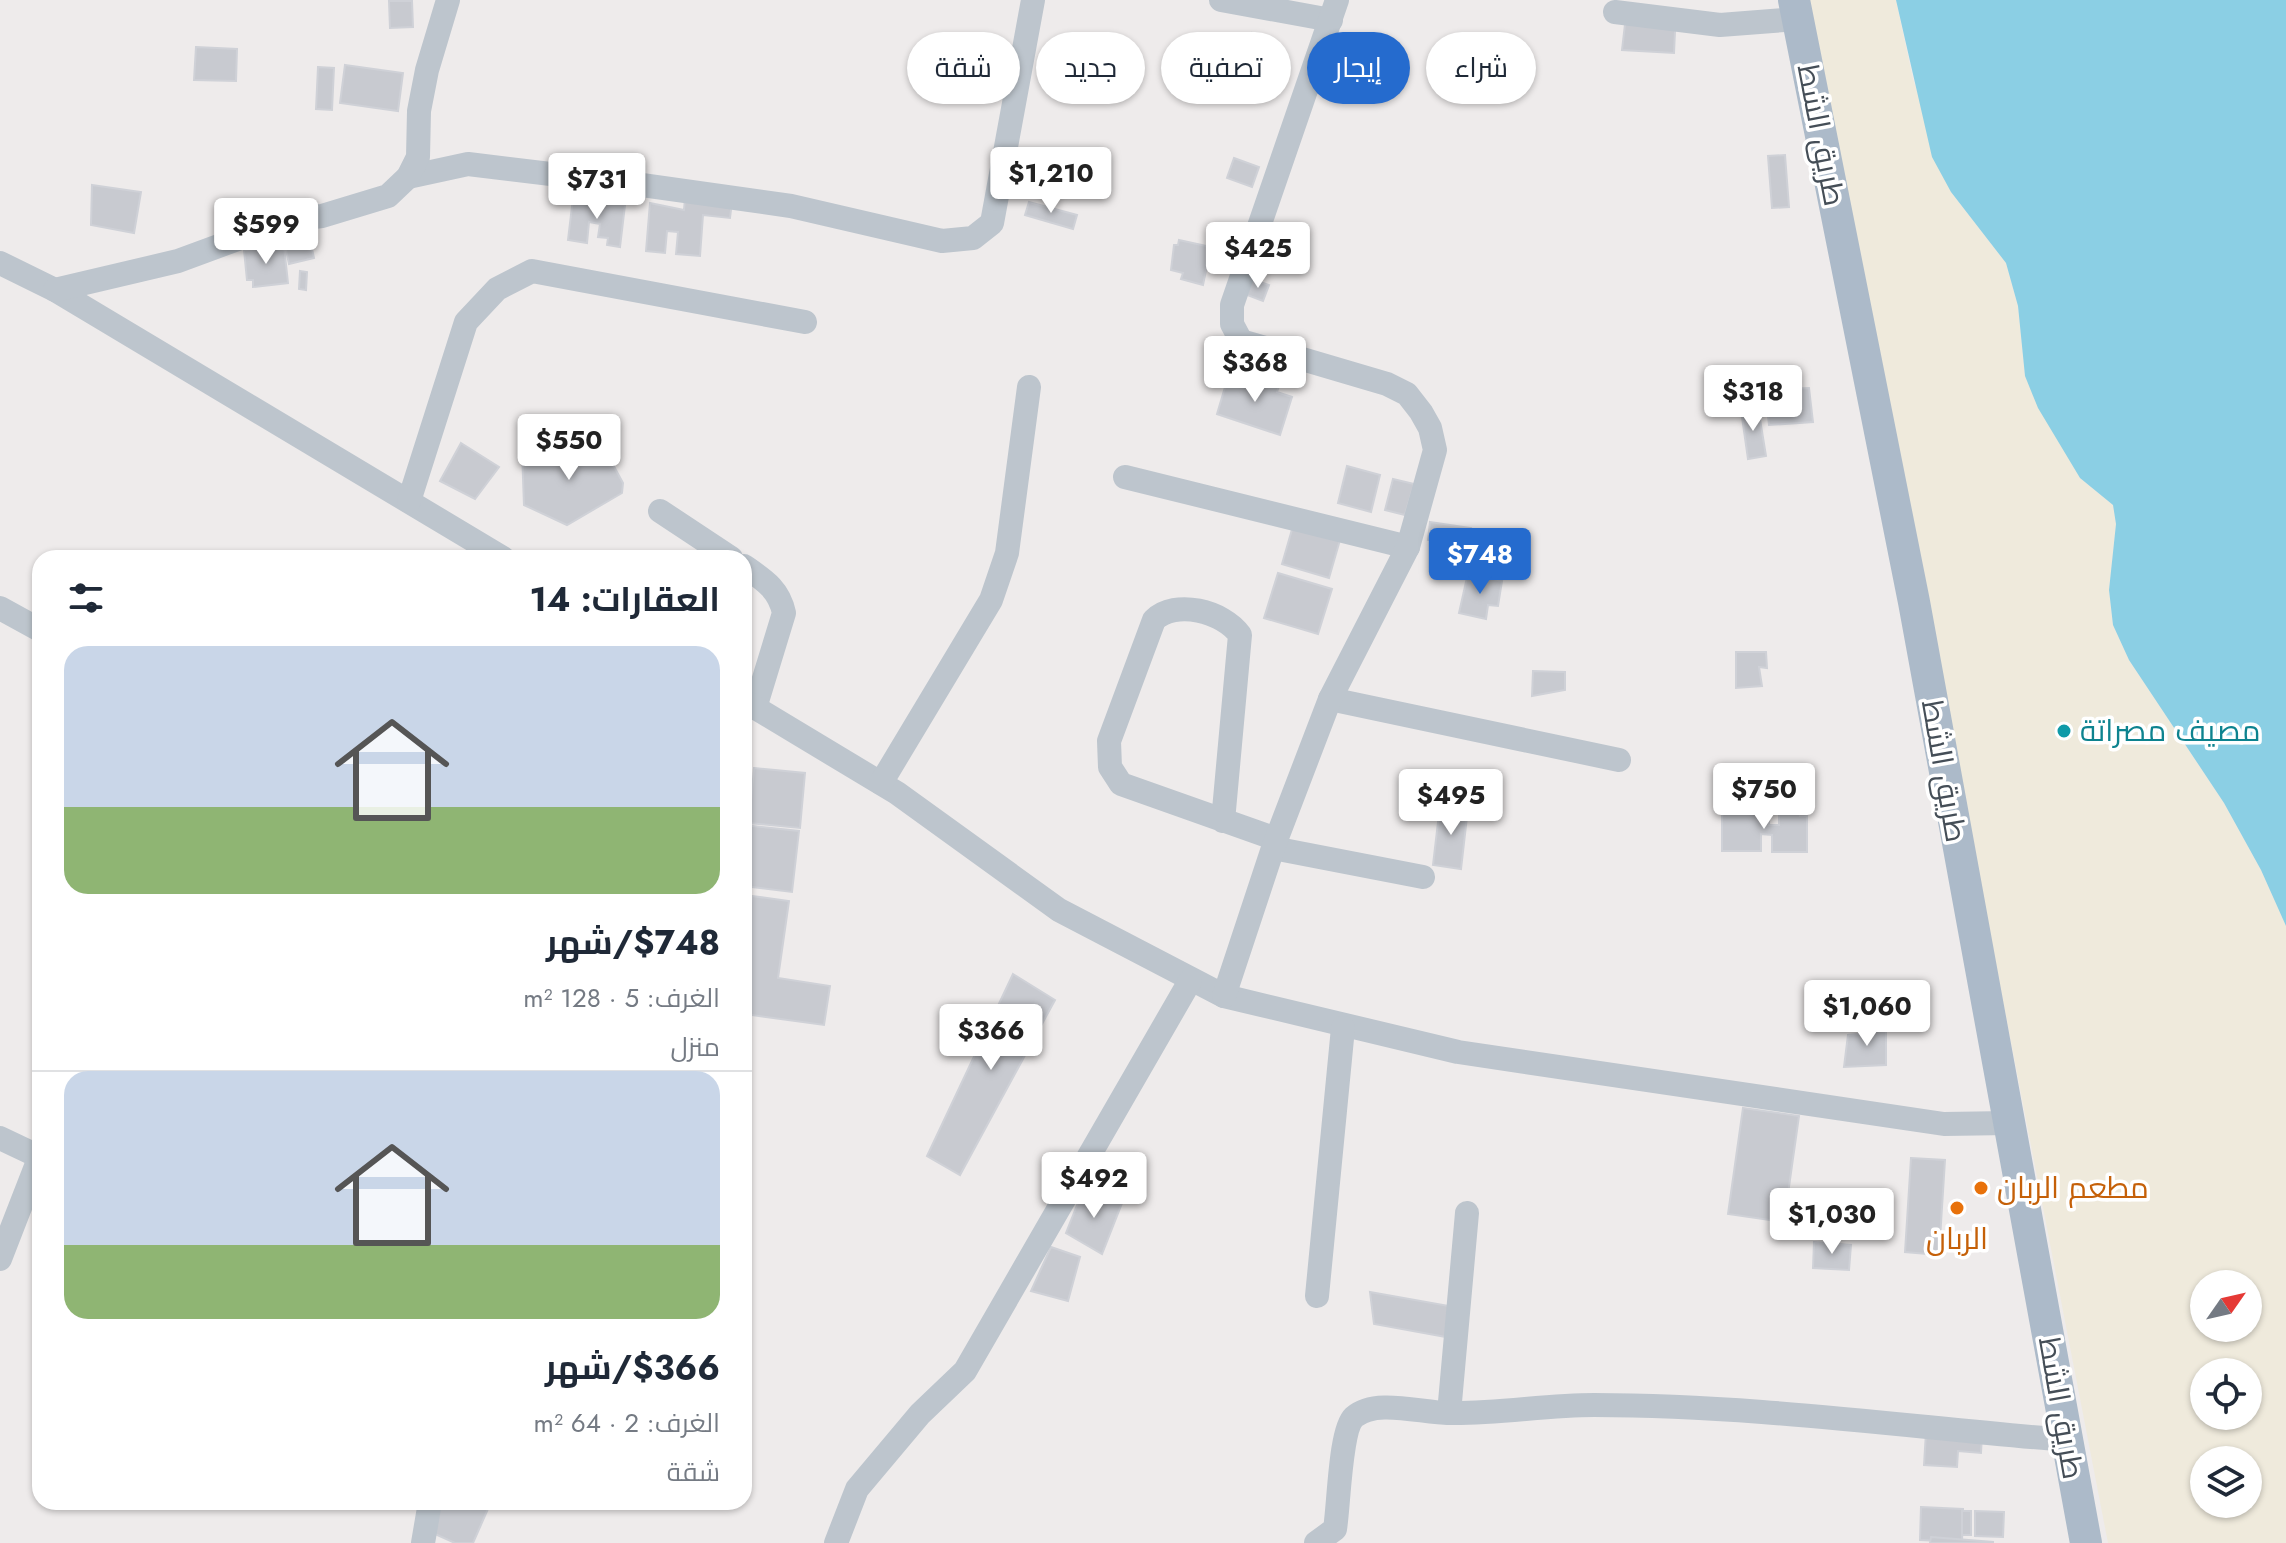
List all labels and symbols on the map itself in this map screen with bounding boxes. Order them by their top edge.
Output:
street label: طريق الشط [1787,60,1856,209]
pin: $1,210 [986,147,1116,215]
pin: $731 [550,153,644,221]
pin: $599 [219,198,313,266]
pin: $425 [1211,222,1305,290]
pin: $368 [1208,336,1302,404]
pin: $318 [1706,365,1800,433]
pin: $550 [522,414,616,482]
pin: $748 [1433,528,1527,596]
street label: طريق الشط [1911,696,1978,845]
place label: مصيف مصراتة [2080,709,2261,752]
marker: مصيف مصراتة [2055,722,2073,740]
pin: $750 [1717,763,1811,831]
pin: $495 [1404,769,1498,837]
pin: $1,060 [1802,980,1932,1048]
pin: $366 [944,1004,1038,1072]
pin: $492 [1047,1152,1141,1220]
place label: مطعم الربان [1997,1166,2149,1209]
marker: مطعم الربان [1972,1179,1990,1197]
pin: $1,030 [1767,1188,1897,1256]
marker: الربان [1948,1199,1966,1217]
place label: الربان [1926,1217,1988,1260]
north arrow [2190,1270,2262,1342]
street label: طريق الشط [2028,1333,2095,1482]

